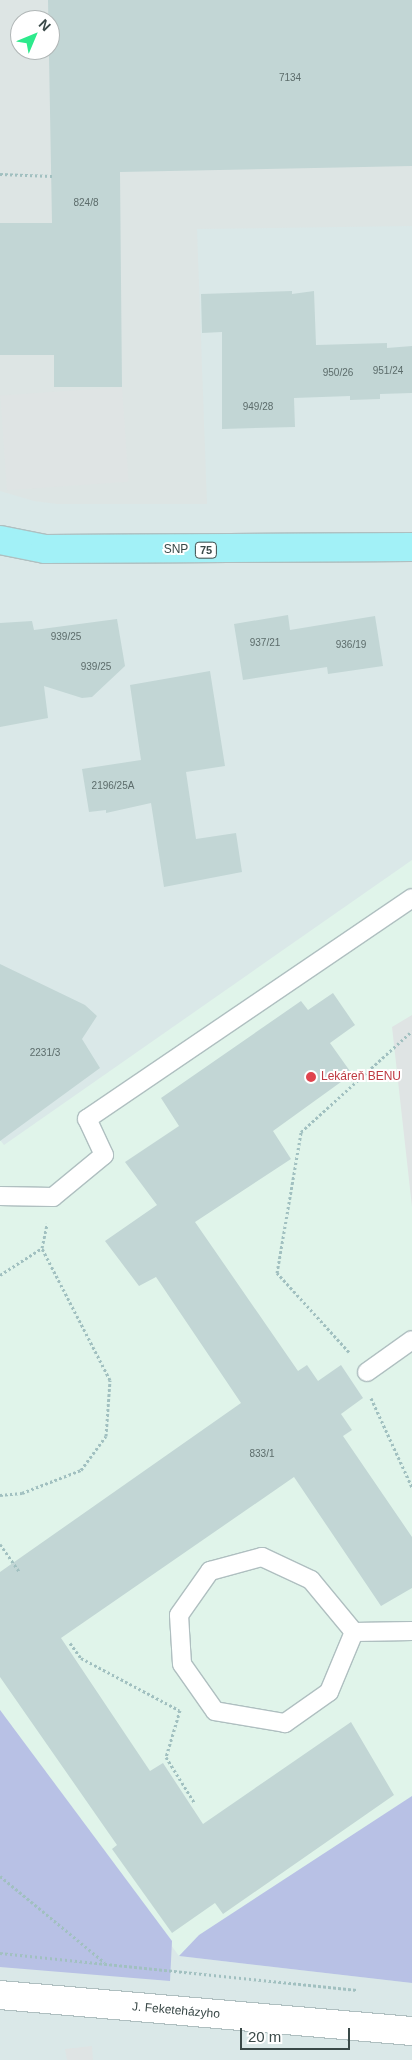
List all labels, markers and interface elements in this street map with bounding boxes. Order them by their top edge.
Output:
north arrow [10,10,60,60]
text: N [36,16,54,34]
house number: 7134 [279,72,301,84]
house number: 824/8 [73,197,99,209]
house number: 951/24 [373,365,403,377]
house number: 950/26 [323,367,353,379]
house number: 949/28 [243,401,273,413]
road number: 75 [195,542,217,558]
street label: SNP [164,543,188,557]
house number: 939/25 [51,631,81,643]
house number: 937/21 [250,637,280,649]
house number: 936/19 [336,639,366,651]
house number: 939/25 [81,661,111,673]
house number: 2196/25A [92,780,134,792]
house number: 2231/3 [30,1047,60,1059]
place label: Lekáreň BENU [321,1070,401,1084]
marker: Lekáreň BENU [305,1071,317,1083]
house number: 833/1 [249,1448,275,1460]
street label: J. Feketeházyho [132,2000,220,2022]
scale bar [242,2018,352,2050]
text: 20 m [248,2028,281,2045]

